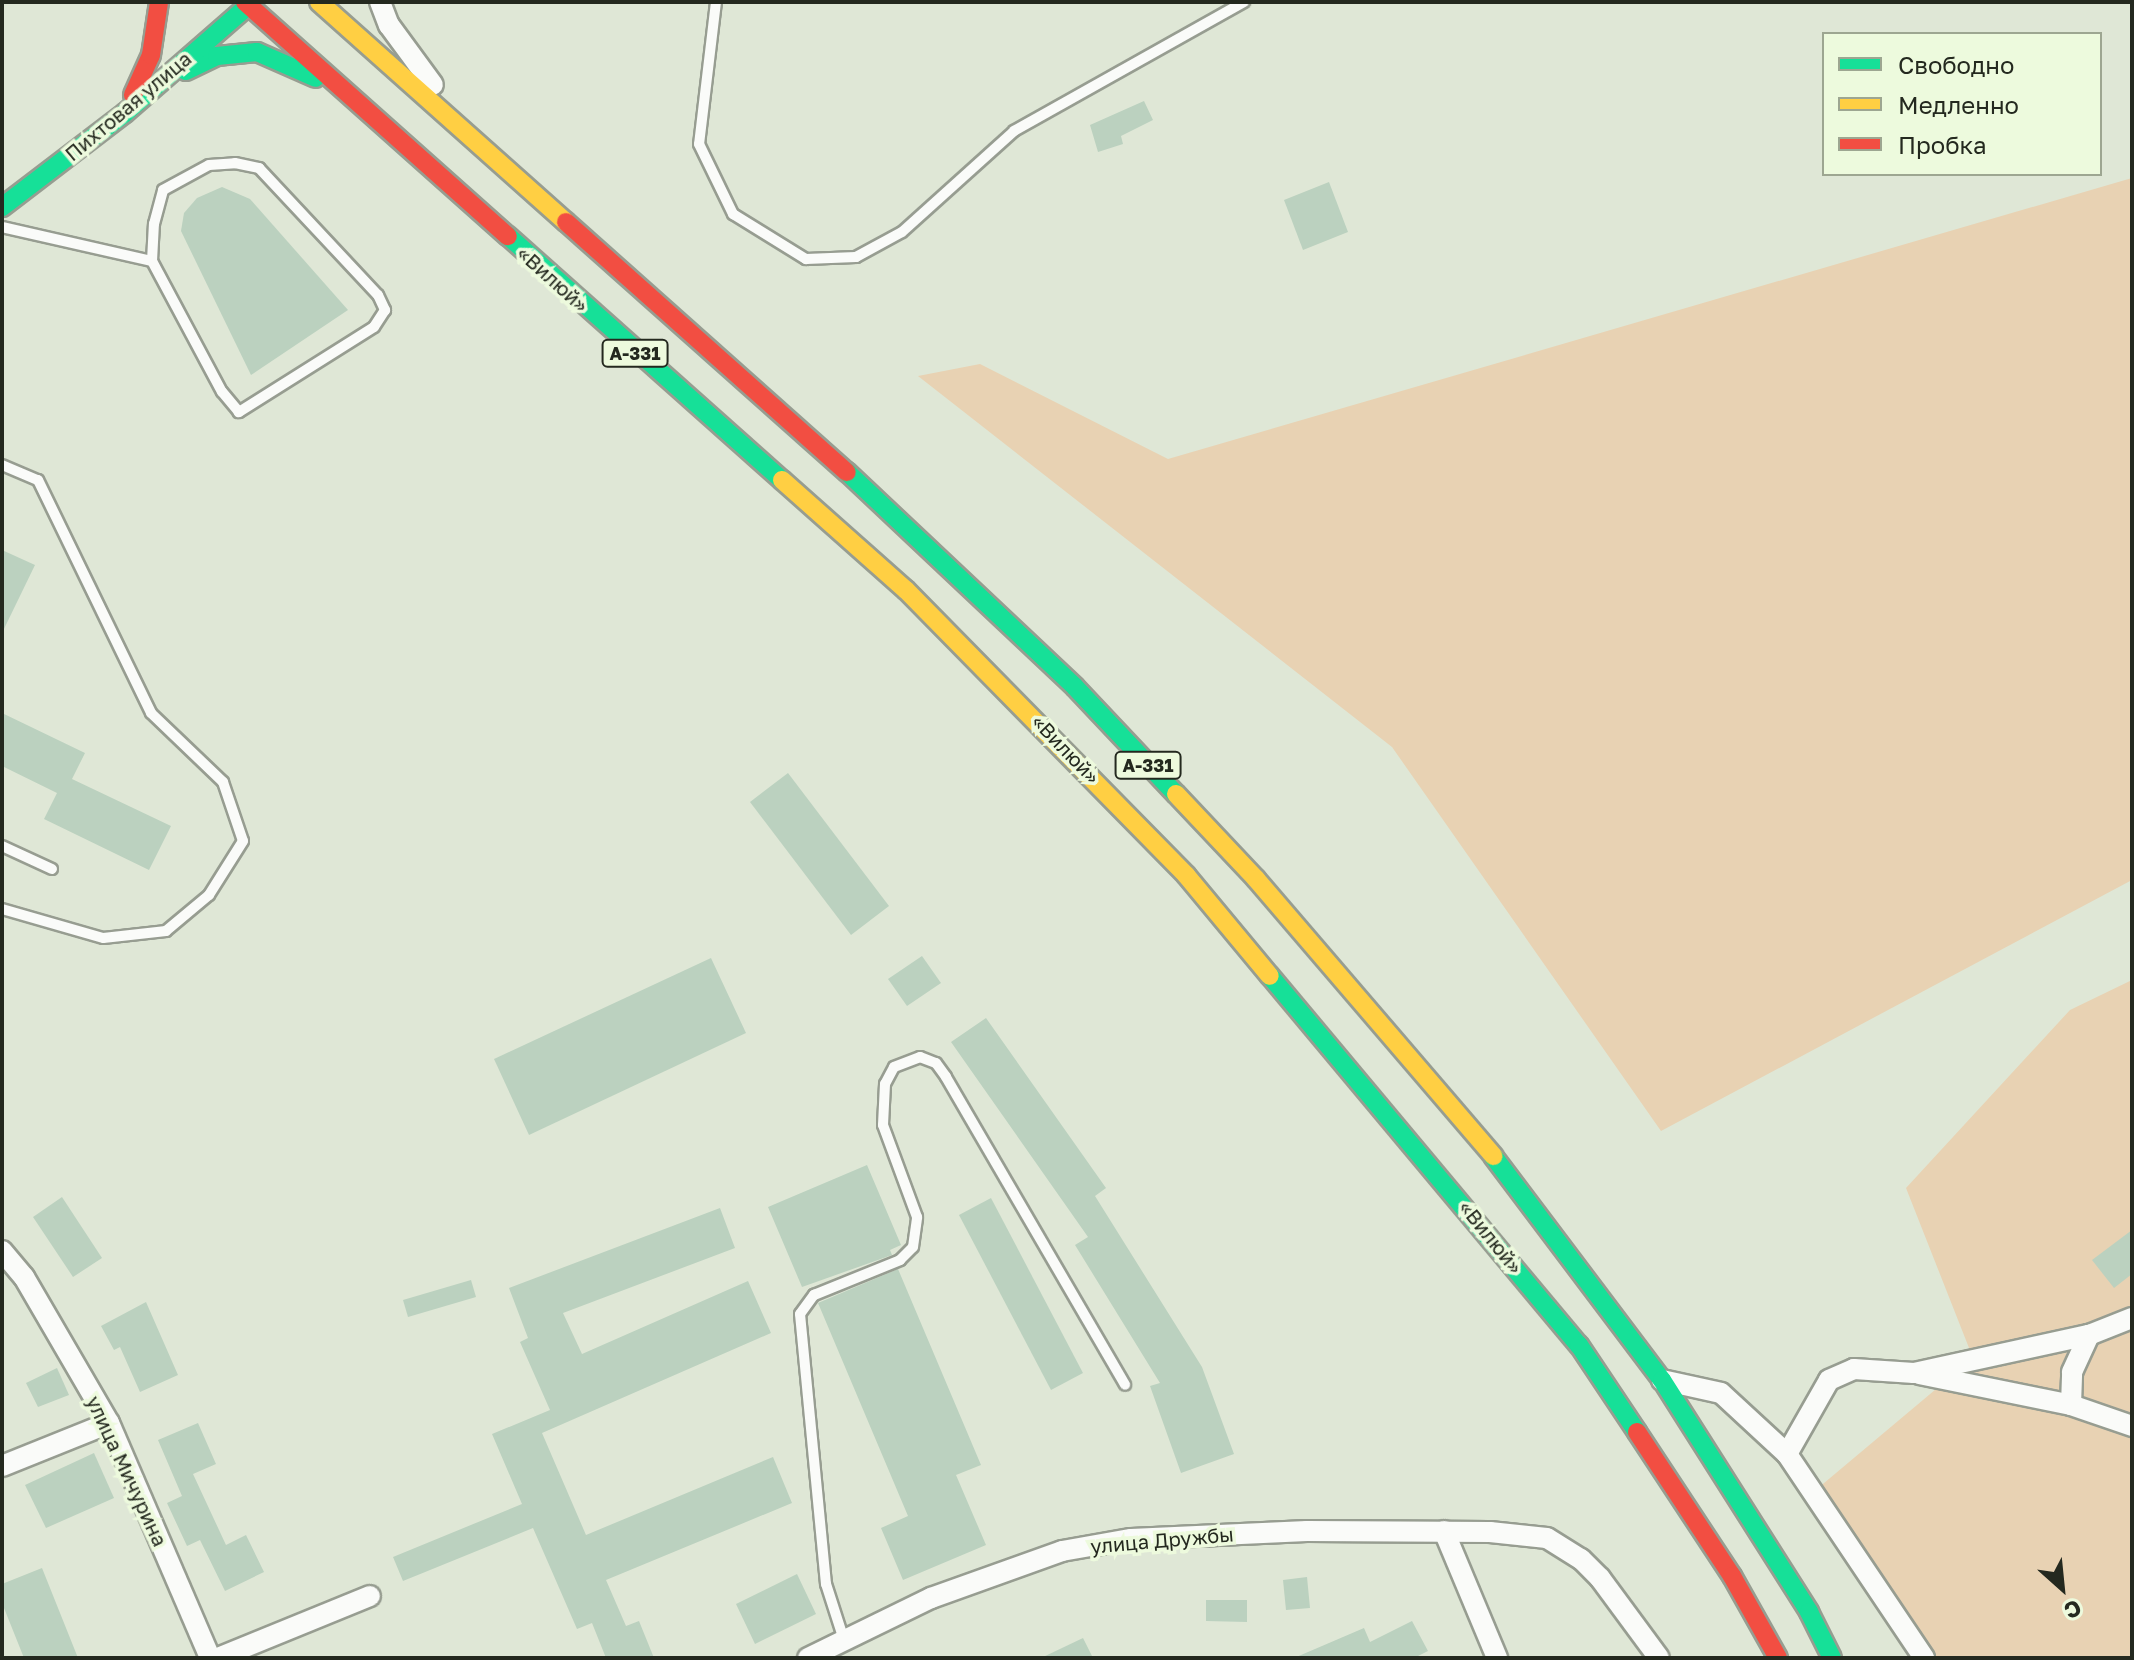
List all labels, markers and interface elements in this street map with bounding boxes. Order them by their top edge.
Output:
legend [1822,32,2102,176]
street label: Пихтовая улица [60,46,196,166]
text: Свободно [1898,50,2014,79]
text: Медленно [1898,90,2019,119]
text: Пробка [1898,130,1987,159]
street label: «Вилюй» [513,241,593,317]
road number: А-331 [601,339,669,367]
street label: «Вилюй» [1027,709,1105,789]
road number: А-331 [1114,751,1182,779]
street label: «Вилюй» [1454,1196,1528,1278]
street label: улица Мичурина [82,1392,172,1550]
street label: улица Дружбы [1089,1522,1235,1558]
north arrow [2022,1548,2102,1628]
text: С [2060,1594,2086,1625]

